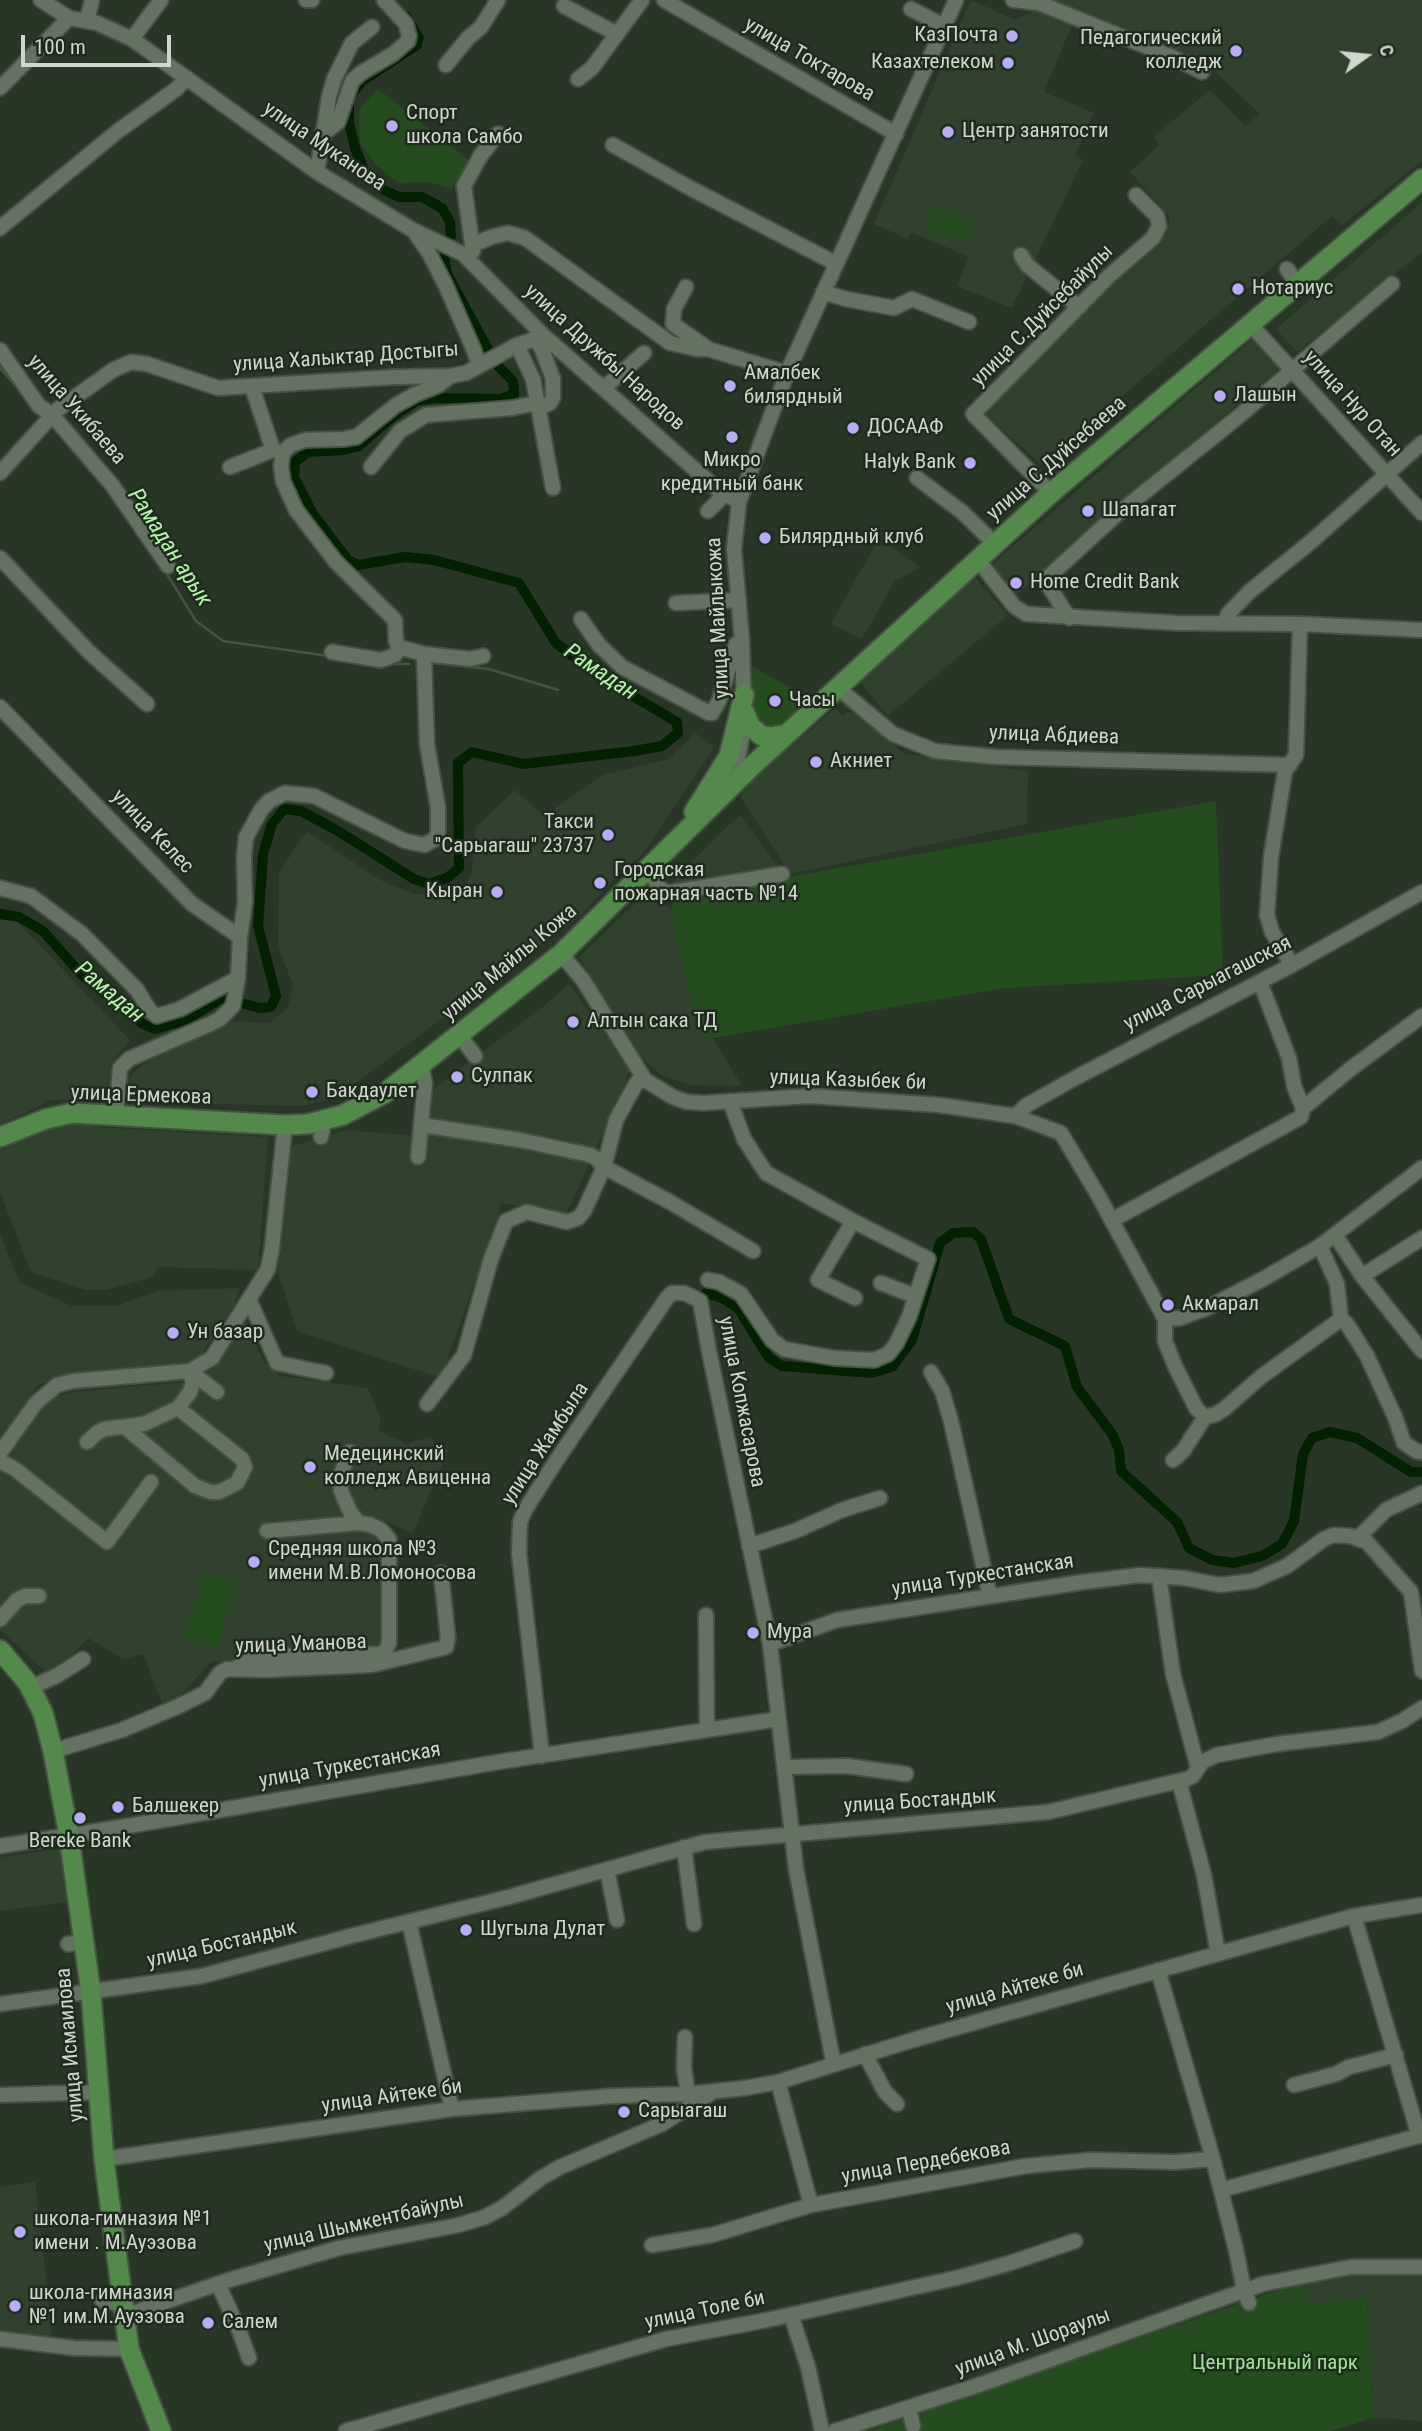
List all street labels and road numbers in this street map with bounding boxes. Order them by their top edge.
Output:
street label: улица Токтарова [739,12,879,108]
street label: улица Муканова [258,97,390,197]
street label: улица С.Дуйсебайулы [967,240,1119,392]
street label: улица Дружбы Народов [519,279,689,437]
street label: улица Халыктар Достыгы [233,338,459,378]
street label: улица Нур Отан [1298,346,1406,462]
street label: улица Укибаева [21,350,131,470]
street label: улица С.Дуйсебаева [982,392,1132,526]
street label: улица Майлыкожа [702,537,736,699]
street label: улица Абдиева [989,721,1119,751]
street label: улица Келес [106,785,198,879]
street label: улица Майлы Кожа [438,899,582,1027]
street label: улица Сарыагашская [1120,931,1296,1037]
street label: улица Казыбек би [769,1066,927,1096]
street label: улица Ермекова [70,1081,212,1111]
street label: улица Копжасарова [712,1314,770,1490]
street label: улица Жамбыла [497,1378,595,1510]
street label: улица Туркестанская [890,1549,1076,1603]
street label: улица Уманова [235,1630,367,1660]
street label: улица Туркестанская [257,1738,443,1794]
street label: улица Бостандык [843,1784,997,1820]
street label: улица Бостандык [145,1916,299,1974]
street label: улица Айтеке би [943,1957,1087,2021]
street label: улица Исмаилова [52,1967,90,2123]
street label: улица Айтеке би [320,2075,464,2119]
street label: улица Пердебекова [840,2136,1012,2190]
street label: улица Шымкентбайулы [262,2189,466,2259]
street label: улица Толе би [643,2286,767,2336]
street label: улица М. Шораулы [952,2303,1114,2383]

